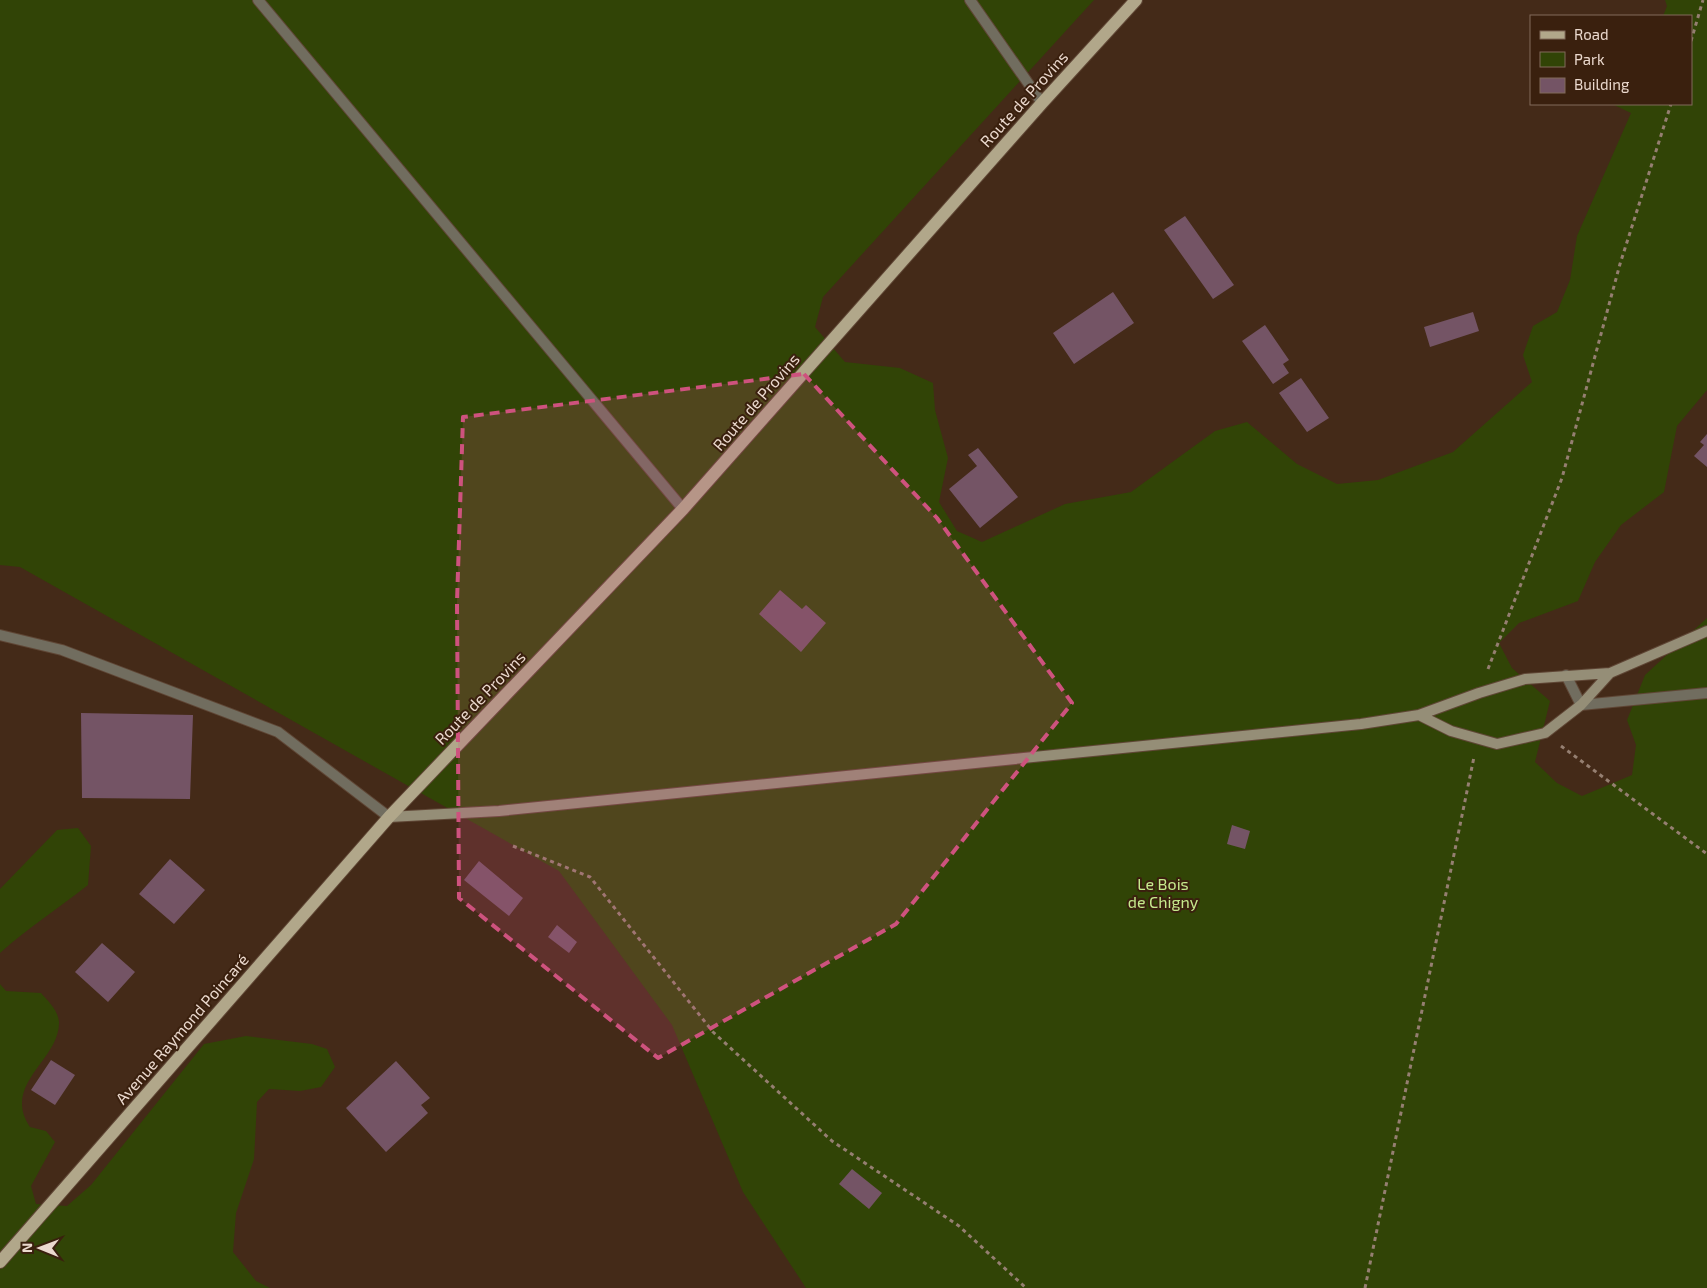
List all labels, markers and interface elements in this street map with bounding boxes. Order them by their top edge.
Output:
legend [1530,15,1692,105]
text: Road [1574,25,1609,43]
street label: Route de Provins [976,47,1072,150]
text: Park [1574,50,1605,68]
text: Building [1574,75,1630,93]
street label: Route de Provins [708,349,803,454]
street label: Route de Provins [430,647,529,748]
park label: Le Bois de Chigny [1128,874,1199,911]
street label: Avenue Raymond Poincaré [111,950,252,1108]
north arrow [15,1223,65,1273]
text: N [18,1243,35,1253]

